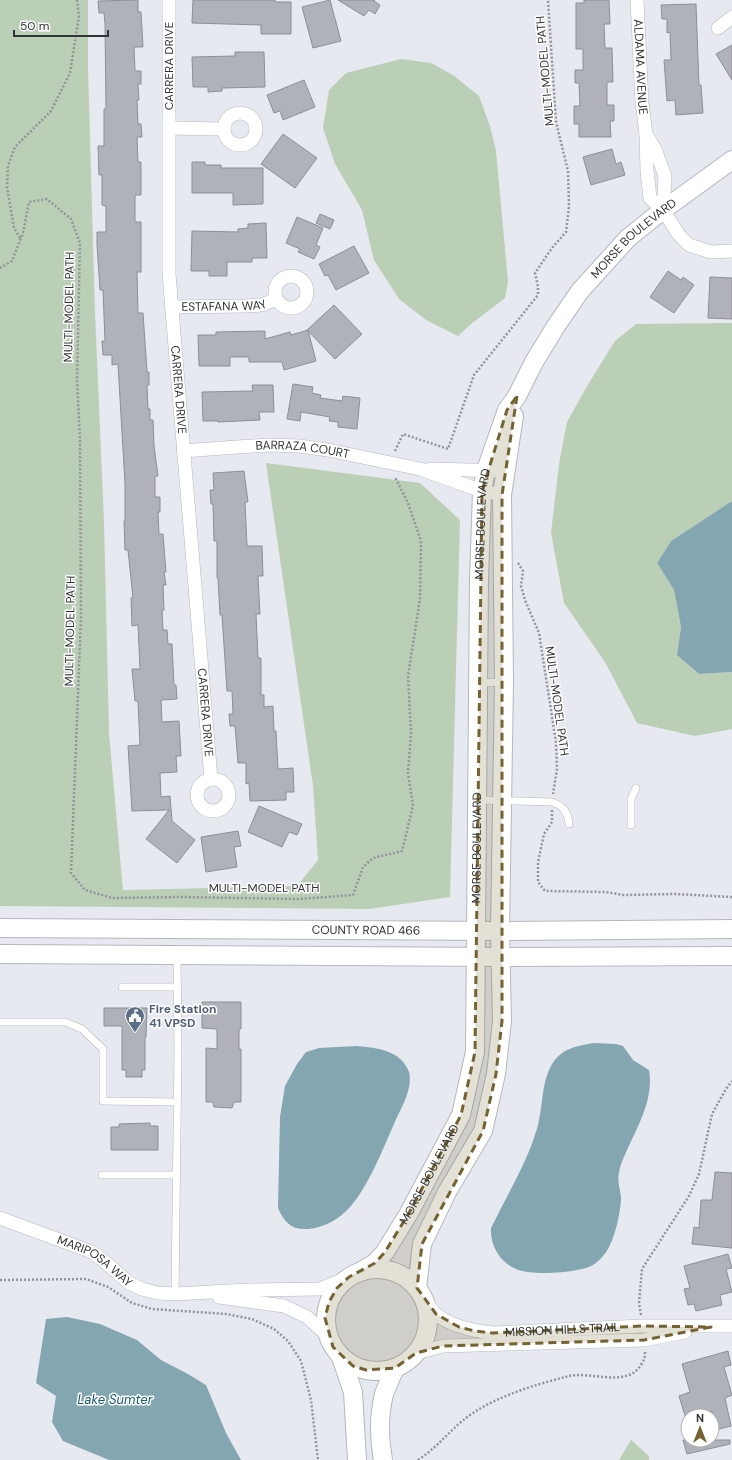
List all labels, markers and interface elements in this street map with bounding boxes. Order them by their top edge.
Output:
scale bar [14,12,108,38]
street label: MULTI-MODEL PATH [532,15,558,127]
text: 50 m [20,18,49,34]
street label: ALDAMA AVENUE [630,19,651,116]
street label: CARRERA DRIVE [161,21,177,110]
street label: MORSE BOULEVARD [587,195,680,282]
street label: MULTI-MODEL PATH [60,251,78,363]
street label: ESTAFANA WAY [181,296,269,315]
street label: CARRERA DRIVE [167,345,190,435]
street label: BARRAZA COURT [255,437,351,462]
street label: MORSE BOULEVARD [471,467,494,580]
street label: MULTI-MODEL PATH [61,575,79,687]
street label: MULTI-MODEL PATH [541,645,573,757]
street label: CARRERA DRIVE [194,668,217,758]
street label: MORSE BOULEVARD [468,792,485,904]
street label: MULTI-MODEL PATH [209,880,319,896]
street label: COUNTY ROAD 466 [312,922,420,939]
place label: Fire Station 41 VPSD [149,1001,216,1031]
public building icon: Fire Station 41 VPSD [124,1005,146,1033]
street label: MORSE BOULEVARD [396,1122,463,1227]
street label: MARIPOSA WAY [55,1232,136,1291]
street label: MISSION HILLS TRAIL [505,1319,620,1340]
water label: Lake Sumter [77,1391,154,1408]
north arrow [680,1408,720,1448]
text: N [696,1411,704,1425]

